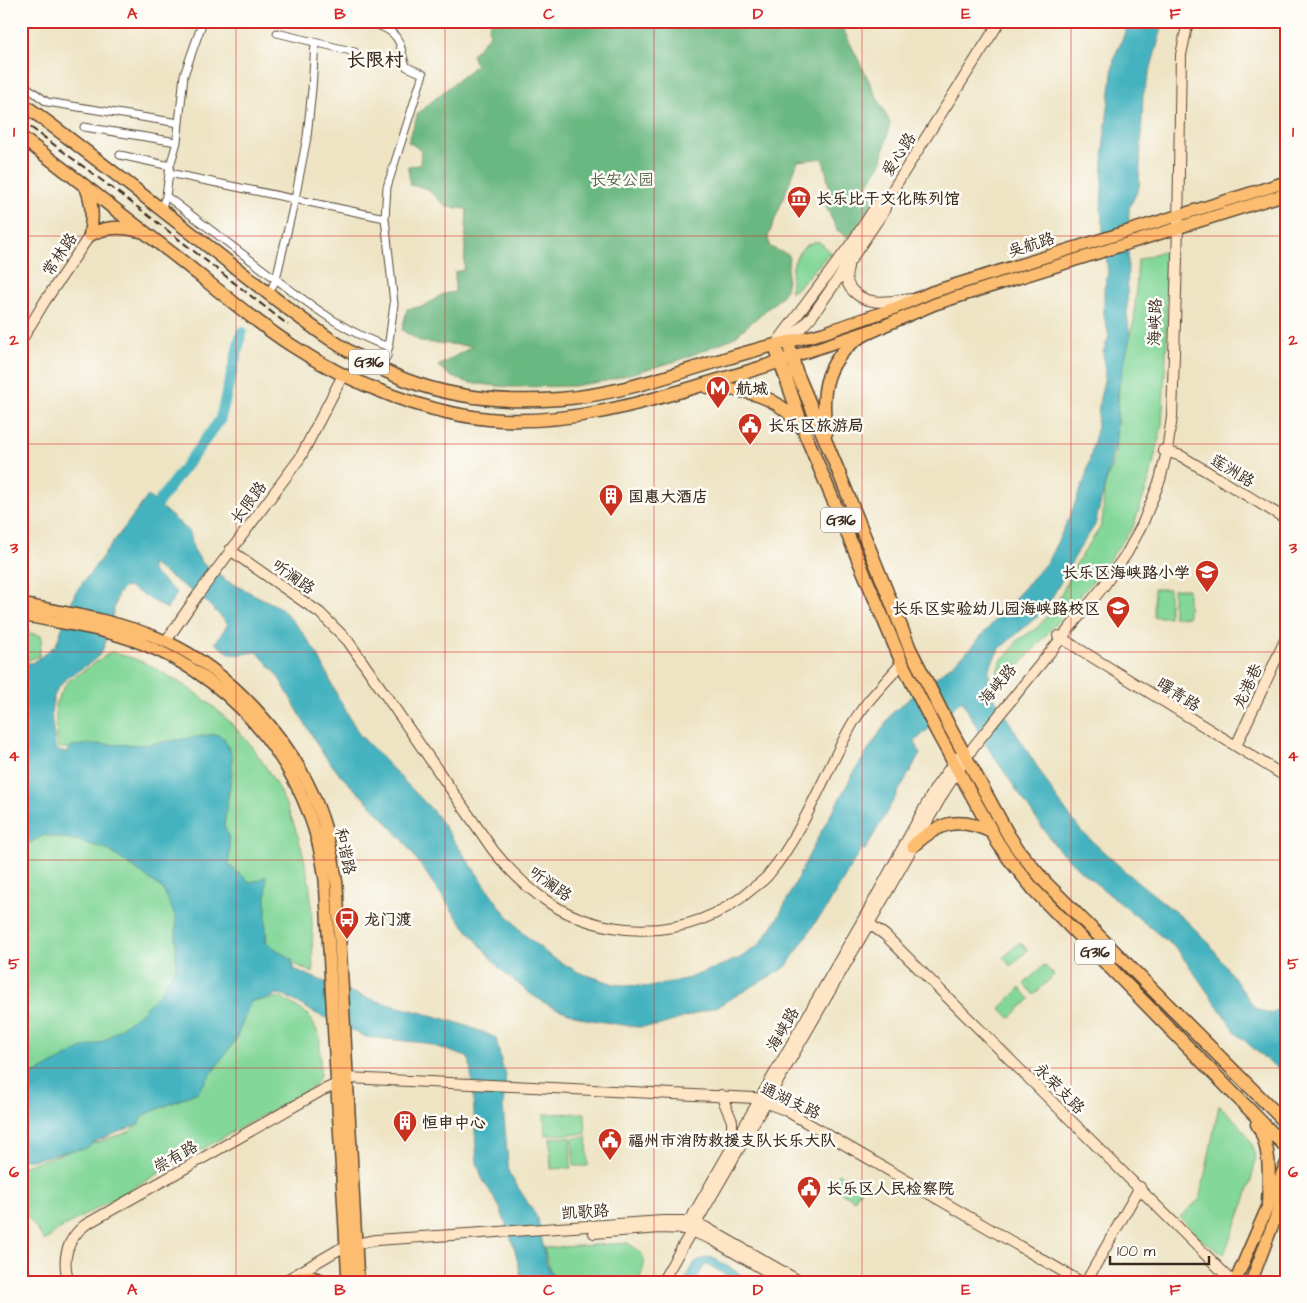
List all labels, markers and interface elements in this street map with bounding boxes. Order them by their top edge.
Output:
text: A [127,3,138,25]
text: B [334,3,346,25]
text: C [543,3,555,25]
text: D [753,3,764,25]
text: E [961,3,971,25]
text: F [1169,3,1181,25]
district label: 长限村 [346,47,404,74]
text: 1 [13,121,16,143]
text: 1 [1292,121,1295,143]
street label: 爱心路 [877,128,921,181]
park label: 长安公园 [590,169,654,191]
museum icon: 长乐比干文化陈列馆 [786,185,812,219]
place label: 长乐比干文化陈列馆 [816,188,960,210]
street label: 吴航路 [1005,227,1058,263]
street label: 常林路 [37,229,82,281]
street label: 海峡路 [1143,298,1167,346]
text: 2 [8,329,19,351]
text: 2 [1287,329,1298,351]
road number: G316 [349,350,389,374]
metro station icon: 航城 [705,375,731,409]
place label: 航城 [736,378,768,400]
public building icon: 长乐区旅游局 [737,412,763,446]
place label: 长乐区旅游局 [768,415,864,437]
street label: 莲洲路 [1206,449,1259,493]
street label: 长限路 [226,477,272,528]
building icon: 国惠大酒店 [598,483,624,517]
place label: 国惠大酒店 [628,486,708,508]
road number: G316 [821,508,861,532]
text: 3 [9,537,19,559]
text: 3 [1288,537,1298,559]
street label: 听澜路 [267,554,319,600]
school or university icon: 长乐区海峡路小学 [1194,559,1220,593]
place label: 长乐区海峡路小学 [1062,562,1190,584]
school or university icon: 长乐区实验幼儿园海峡路校区 [1105,595,1131,629]
place label: 长乐区实验幼儿园海峡路校区 [892,598,1100,620]
street label: 海峡路 [974,659,1022,710]
street label: 龙港巷 [1228,660,1268,713]
street label: 曙青路 [1152,673,1205,717]
text: 4 [9,745,20,767]
text: 4 [1288,745,1299,767]
street label: 和谐路 [329,825,361,877]
street label: 听澜路 [524,861,576,907]
bus stop icon: 龙门渡 [334,906,360,940]
place label: 龙门渡 [364,909,412,931]
road number: G316 [1075,940,1115,964]
text: 5 [8,953,20,975]
text: 5 [1287,953,1299,975]
street label: 海峡路 [761,1003,804,1056]
street label: 永荣支路 [1029,1058,1090,1119]
street label: 通湖支路 [757,1077,824,1124]
building icon: 恒申中心 [392,1109,418,1143]
place label: 恒申中心 [422,1112,486,1134]
public building icon: 福州市消防救援支队长乐大队 [597,1127,623,1161]
place label: 福州市消防救援支队长乐大队 [628,1130,836,1152]
street label: 崇有路 [149,1135,202,1178]
text: 6 [9,1161,19,1183]
text: 6 [1288,1161,1298,1183]
public building icon: 长乐区人民检察院 [796,1175,822,1209]
place label: 长乐区人民检察院 [826,1178,954,1200]
street label: 凯歌路 [560,1199,610,1225]
scale bar [1110,1233,1208,1265]
text: 100 m [1117,1241,1156,1262]
text: A [127,1279,138,1301]
text: B [334,1279,346,1301]
text: C [543,1279,555,1301]
text: D [753,1279,764,1301]
text: E [961,1279,971,1301]
text: F [1169,1279,1181,1301]

